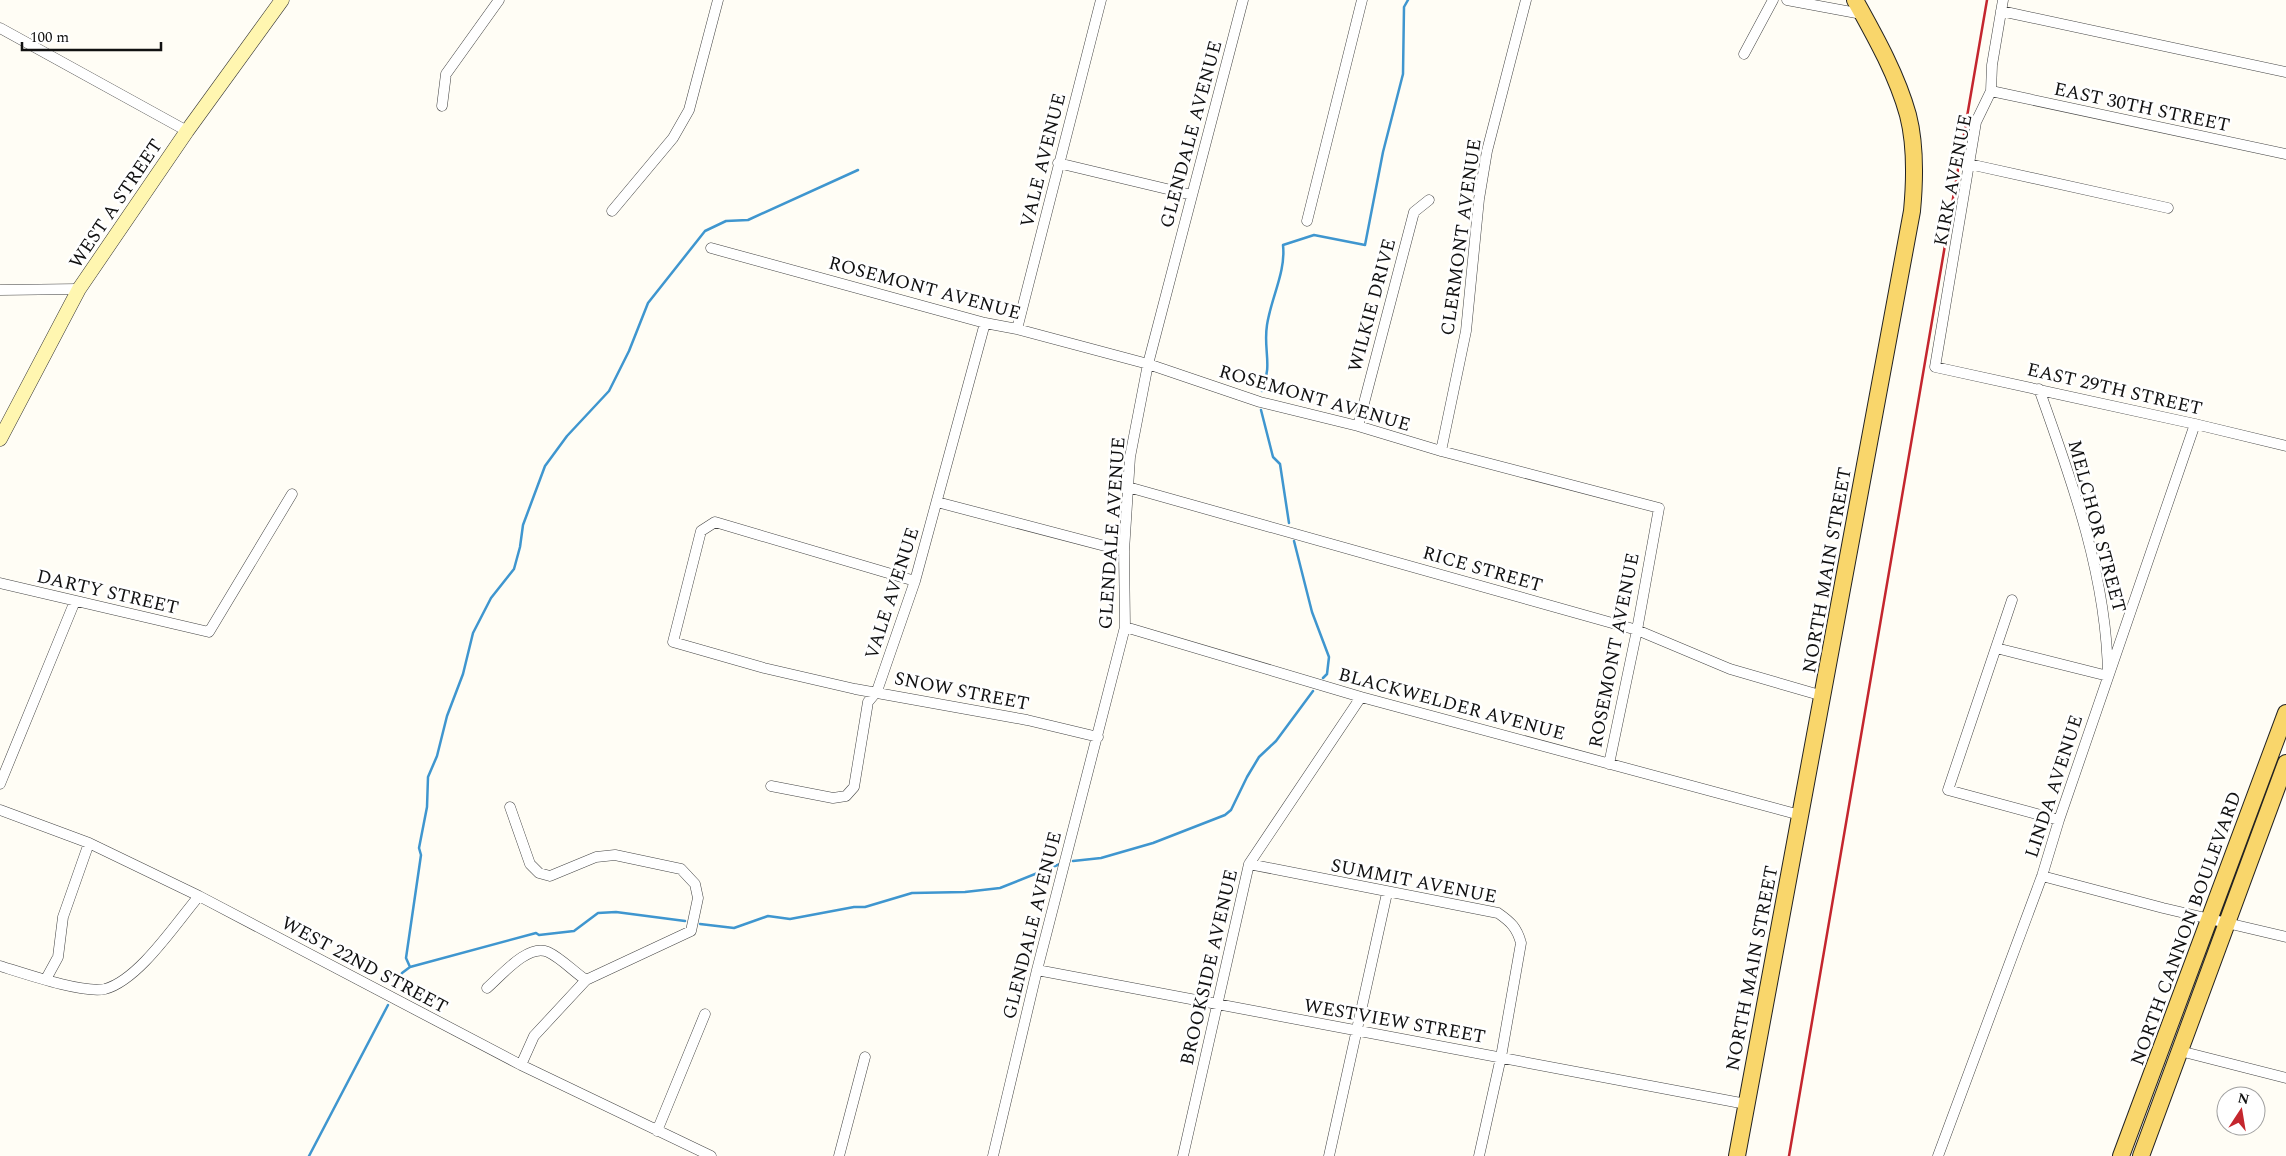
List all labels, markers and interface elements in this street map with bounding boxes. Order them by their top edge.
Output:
scale bar [22,20,161,52]
text: 100 m [30,26,69,49]
street label: GLENDALE AVENUE [1152,37,1230,231]
street label: EAST 30TH STREET [2051,75,2232,140]
street label: VALE AVENUE [1013,90,1074,231]
street label: KIRK AVENUE [1926,112,1980,249]
street label: WEST A STREET [62,133,170,274]
street label: CLERMONT AVENUE [1433,137,1490,338]
street label: WILKIE DRIVE [1341,235,1404,375]
street label: ROSEMONT AVENUE [825,249,1024,328]
street label: EAST 29TH STREET [2024,355,2205,424]
street label: ROSEMONT AVENUE [1215,357,1414,440]
street label: GLENDALE AVENUE [1091,436,1134,630]
street label: MELCHOR STREET [2060,437,2134,616]
street label: NORTH MAIN STREET [1795,465,1860,676]
street label: VALE AVENUE [857,524,927,663]
street label: RICE STREET [1419,538,1546,600]
street label: ROSEMONT AVENUE [1581,550,1648,750]
street label: DARTY STREET [34,562,182,623]
street label: BLACKWELDER AVENUE [1335,660,1568,749]
street label: SNOW STREET [892,664,1032,719]
street label: LINDA AVENUE [2018,711,2091,862]
street label: NORTH CANNON BOULEVARD [2123,787,2250,1070]
street label: GLENDALE AVENUE [995,828,1070,1022]
street label: SUMMIT AVENUE [1328,851,1499,912]
street label: NORTH MAIN STREET [1718,863,1787,1073]
street label: BROOKSIDE AVENUE [1173,866,1246,1068]
street label: WEST 22ND STREET [276,909,453,1022]
street label: WESTVIEW STREET [1302,991,1488,1052]
north arrow [2216,1086,2266,1136]
text: N [2236,1087,2251,1110]

